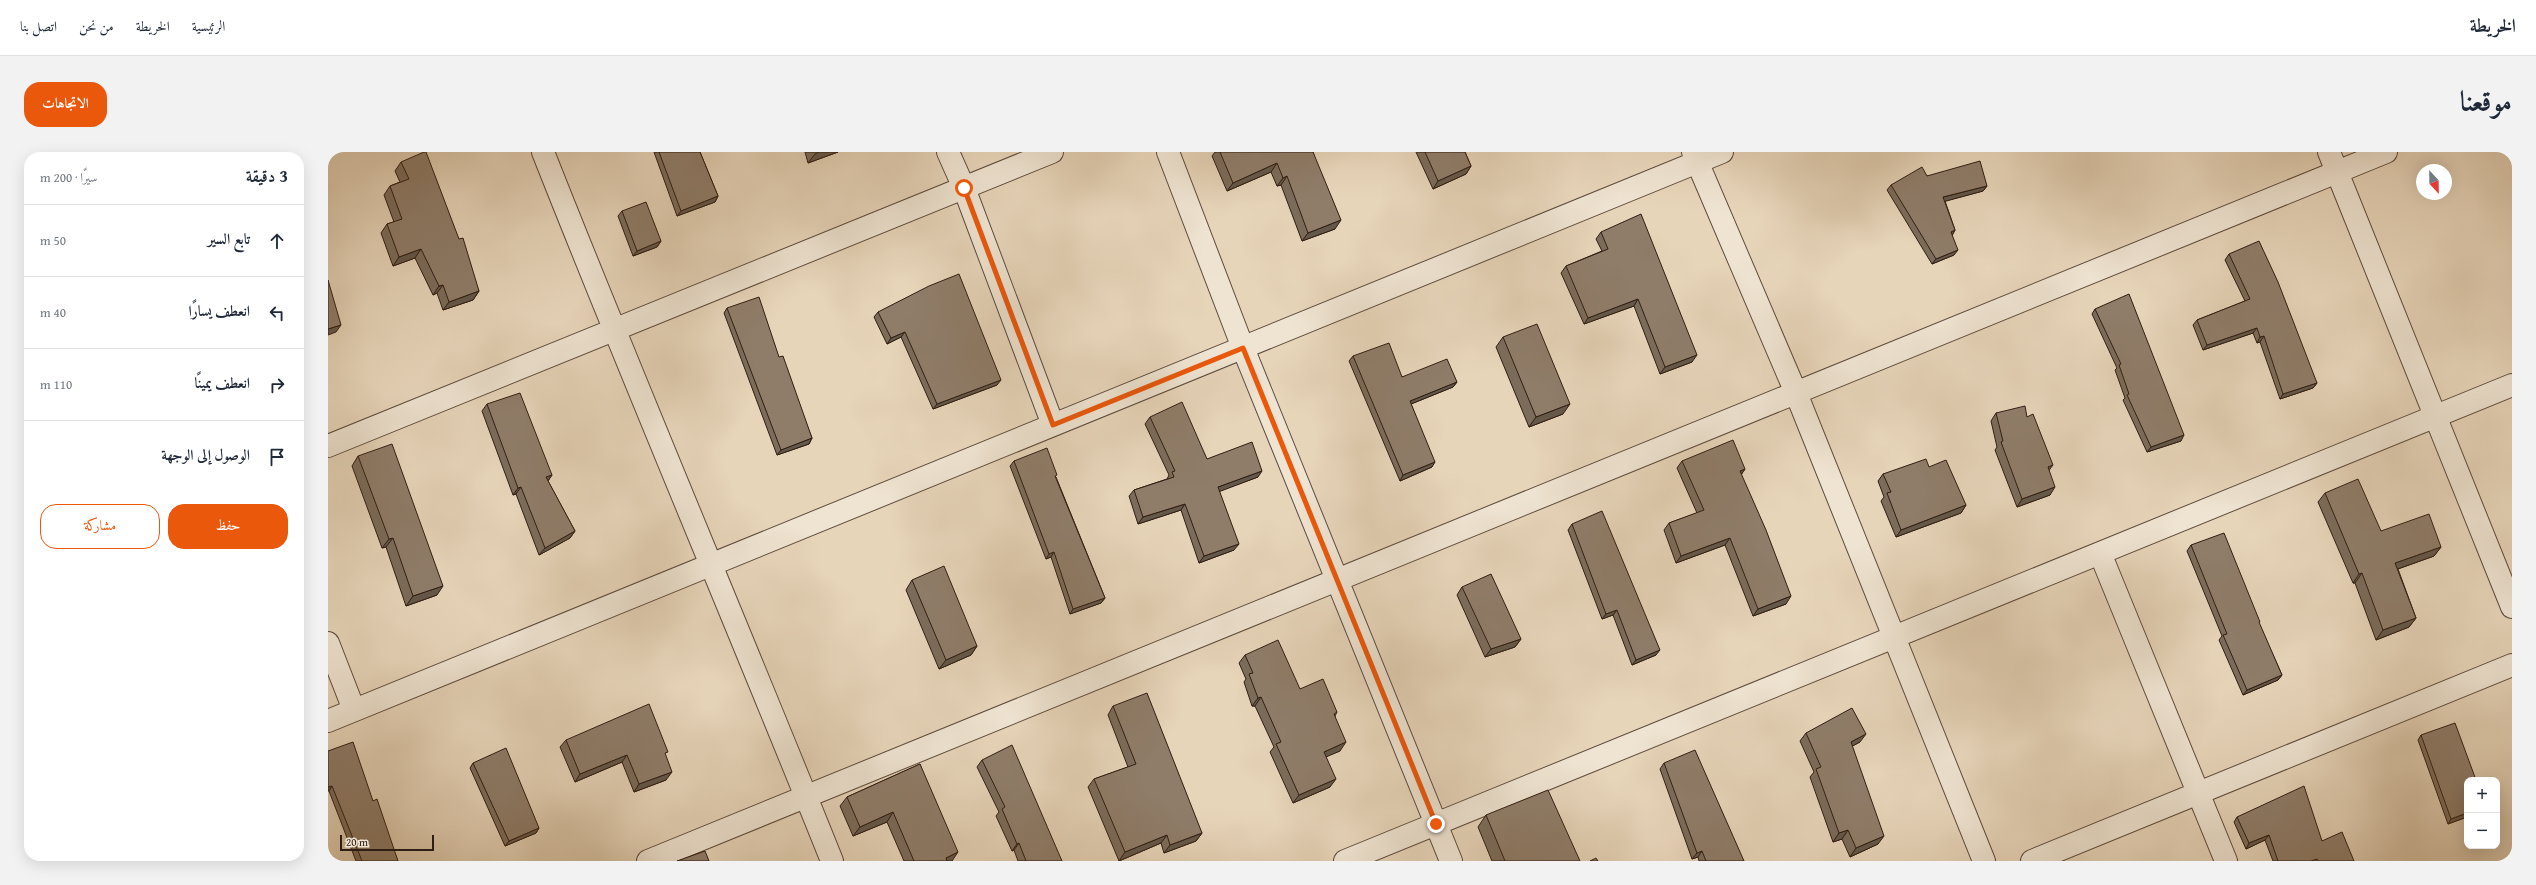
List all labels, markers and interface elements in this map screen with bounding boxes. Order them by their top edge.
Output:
text: الخريطة [2470,11,2516,39]
text: اتصل بنا [20,16,57,36]
text: من نحن [79,16,114,36]
text: الخريطة [136,16,170,36]
text: الرئيسية [192,16,225,36]
text: موقعنا [2460,80,2512,121]
button: الاتجاهات [24,82,107,127]
text: 3 دقيقة [246,163,288,188]
north arrow [2416,164,2452,200]
text: سيرًا · 200 m [40,168,98,187]
route start [955,179,973,197]
text: تابع السير [208,228,250,249]
icon: ahead [266,230,288,252]
text: 50 m [40,231,66,250]
text: انعطف يسارًا [188,300,250,321]
icon: left [266,302,288,324]
text: 40 m [40,303,66,322]
text: انعطف يمينًا [194,372,250,393]
icon: right [266,374,288,396]
text: 110 m [40,375,72,394]
text: الوصول إلى الوجهة [161,444,250,465]
icon: arrive [266,446,288,468]
button: مشاركة [40,504,160,549]
button: حفظ [168,504,288,549]
map controls [2464,777,2500,849]
button: + [2464,777,2500,813]
button: − [2464,813,2500,849]
route end [1427,815,1445,833]
scale bar [340,833,434,852]
text: 20 m [346,834,368,850]

